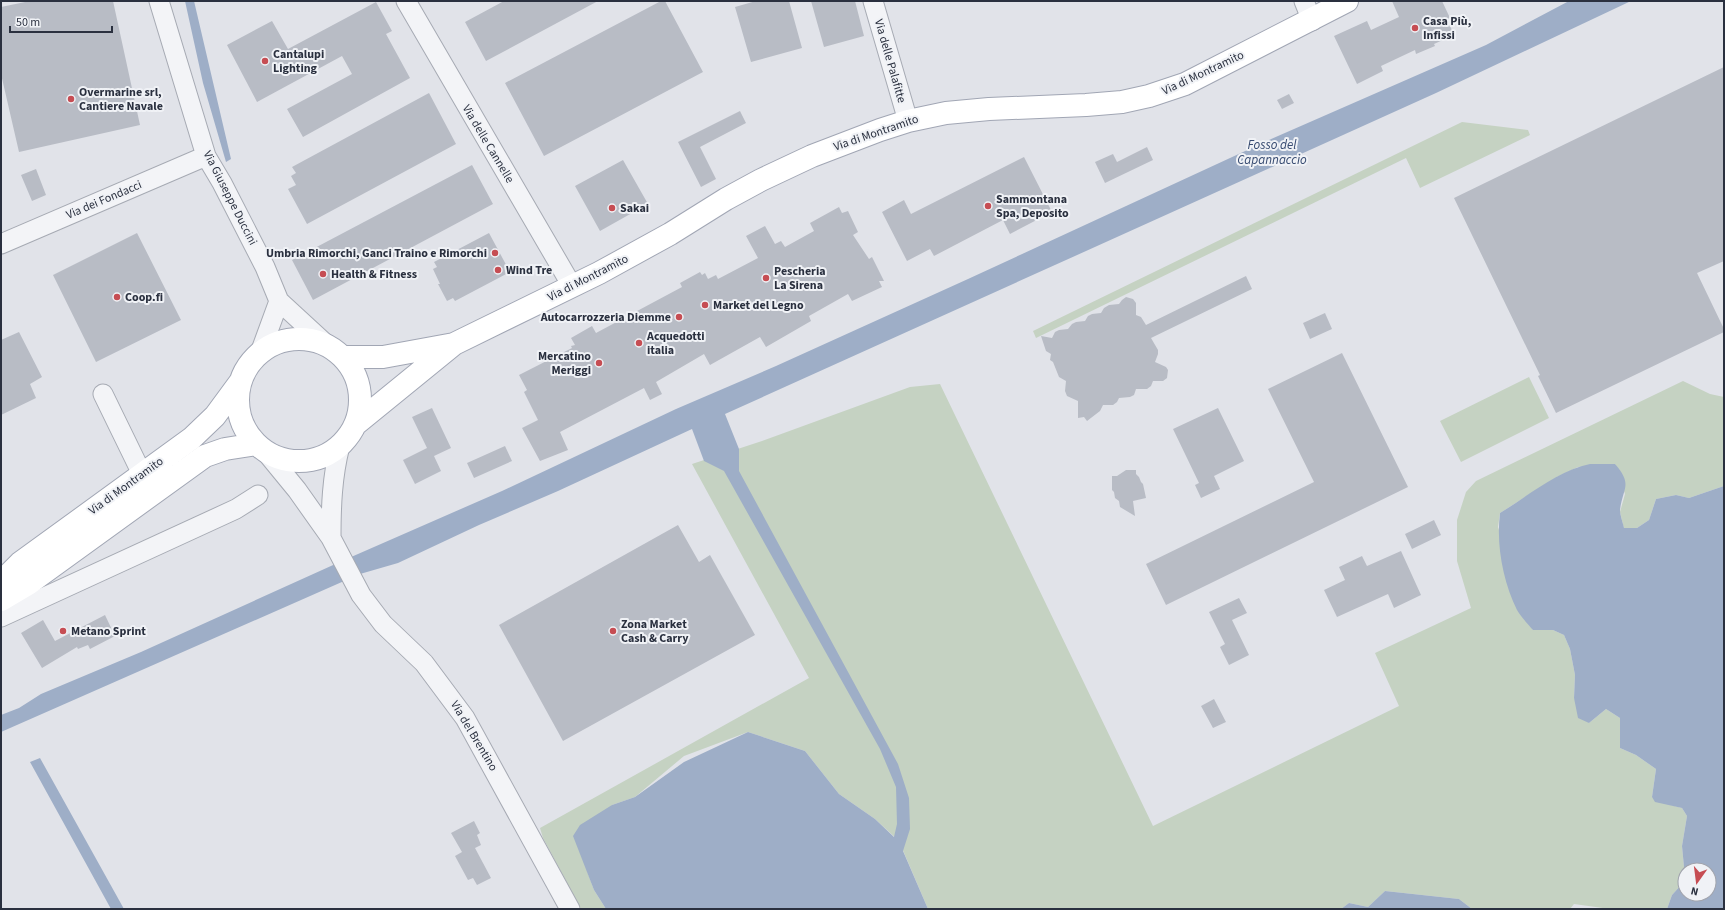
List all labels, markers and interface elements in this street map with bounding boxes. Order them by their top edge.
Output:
scale bar [10,8,112,34]
place label: Casa Più, Infissi [1423,13,1472,44]
text: 50 m [16,14,40,31]
street label: Via delle Palafitte [870,17,910,105]
marker: Casa Più, Infissi [1410,23,1420,33]
place label: Cantalupi Lighting [273,46,324,77]
street label: Via di Montramito [1159,47,1247,99]
marker: Cantalupi Lighting [260,56,270,66]
place label: Overmarine srl, Cantiere Navale [79,84,163,115]
marker: Overmarine srl, Cantiere Navale [66,94,76,104]
street label: Via delle Cannelle [458,102,518,186]
street label: Via di Montramito [831,111,921,155]
water label: Fosso del Capannaccio [1237,136,1307,169]
street label: Via Giuseppe Duccini [199,148,261,248]
street label: Via dei Fondacci [64,176,145,224]
place label: Sammontana Spa, Deposito [996,191,1069,222]
place label: Sakai [620,200,649,217]
marker: Sammontana Spa, Deposito [983,201,993,211]
marker: Sakai [607,203,617,213]
place label: Umbria Rimorchi, Ganci Traino e Rimorchi [266,245,487,262]
marker: Umbria Rimorchi, Ganci Traino e Rimorchi [490,248,500,258]
street label: Via di Montramito [545,250,631,306]
place label: Wind Tre [506,262,552,279]
place label: Pescheria La Sirena [774,263,826,294]
marker: Wind Tre [493,265,503,275]
place label: Health & Fitness [331,266,417,283]
marker: Health & Fitness [318,269,328,279]
marker: Pescheria La Sirena [761,273,771,283]
place label: Coop.fi [125,289,163,306]
marker: Coop.fi [112,292,122,302]
place label: Market del Legno [713,297,804,314]
marker: Market del Legno [700,300,710,310]
place label: Autocarrozzeria Diemme [540,309,671,326]
marker: Autocarrozzeria Diemme [674,312,684,322]
place label: Acquedotti italia [646,328,705,359]
marker: Acquedotti italia [634,338,644,348]
place label: Mercatino Meriggi [538,348,591,379]
marker: Mercatino Meriggi [594,358,604,368]
street label: Via di Montramito [85,453,167,519]
place label: Zona Market Cash & Carry [621,616,689,647]
place label: Metano Sprint [71,623,146,640]
marker: Metano Sprint [58,626,68,636]
marker: Zona Market Cash & Carry [608,626,618,636]
street label: Via del Brentino [446,698,502,774]
north arrow [1677,862,1717,902]
text: N [1689,883,1700,899]

